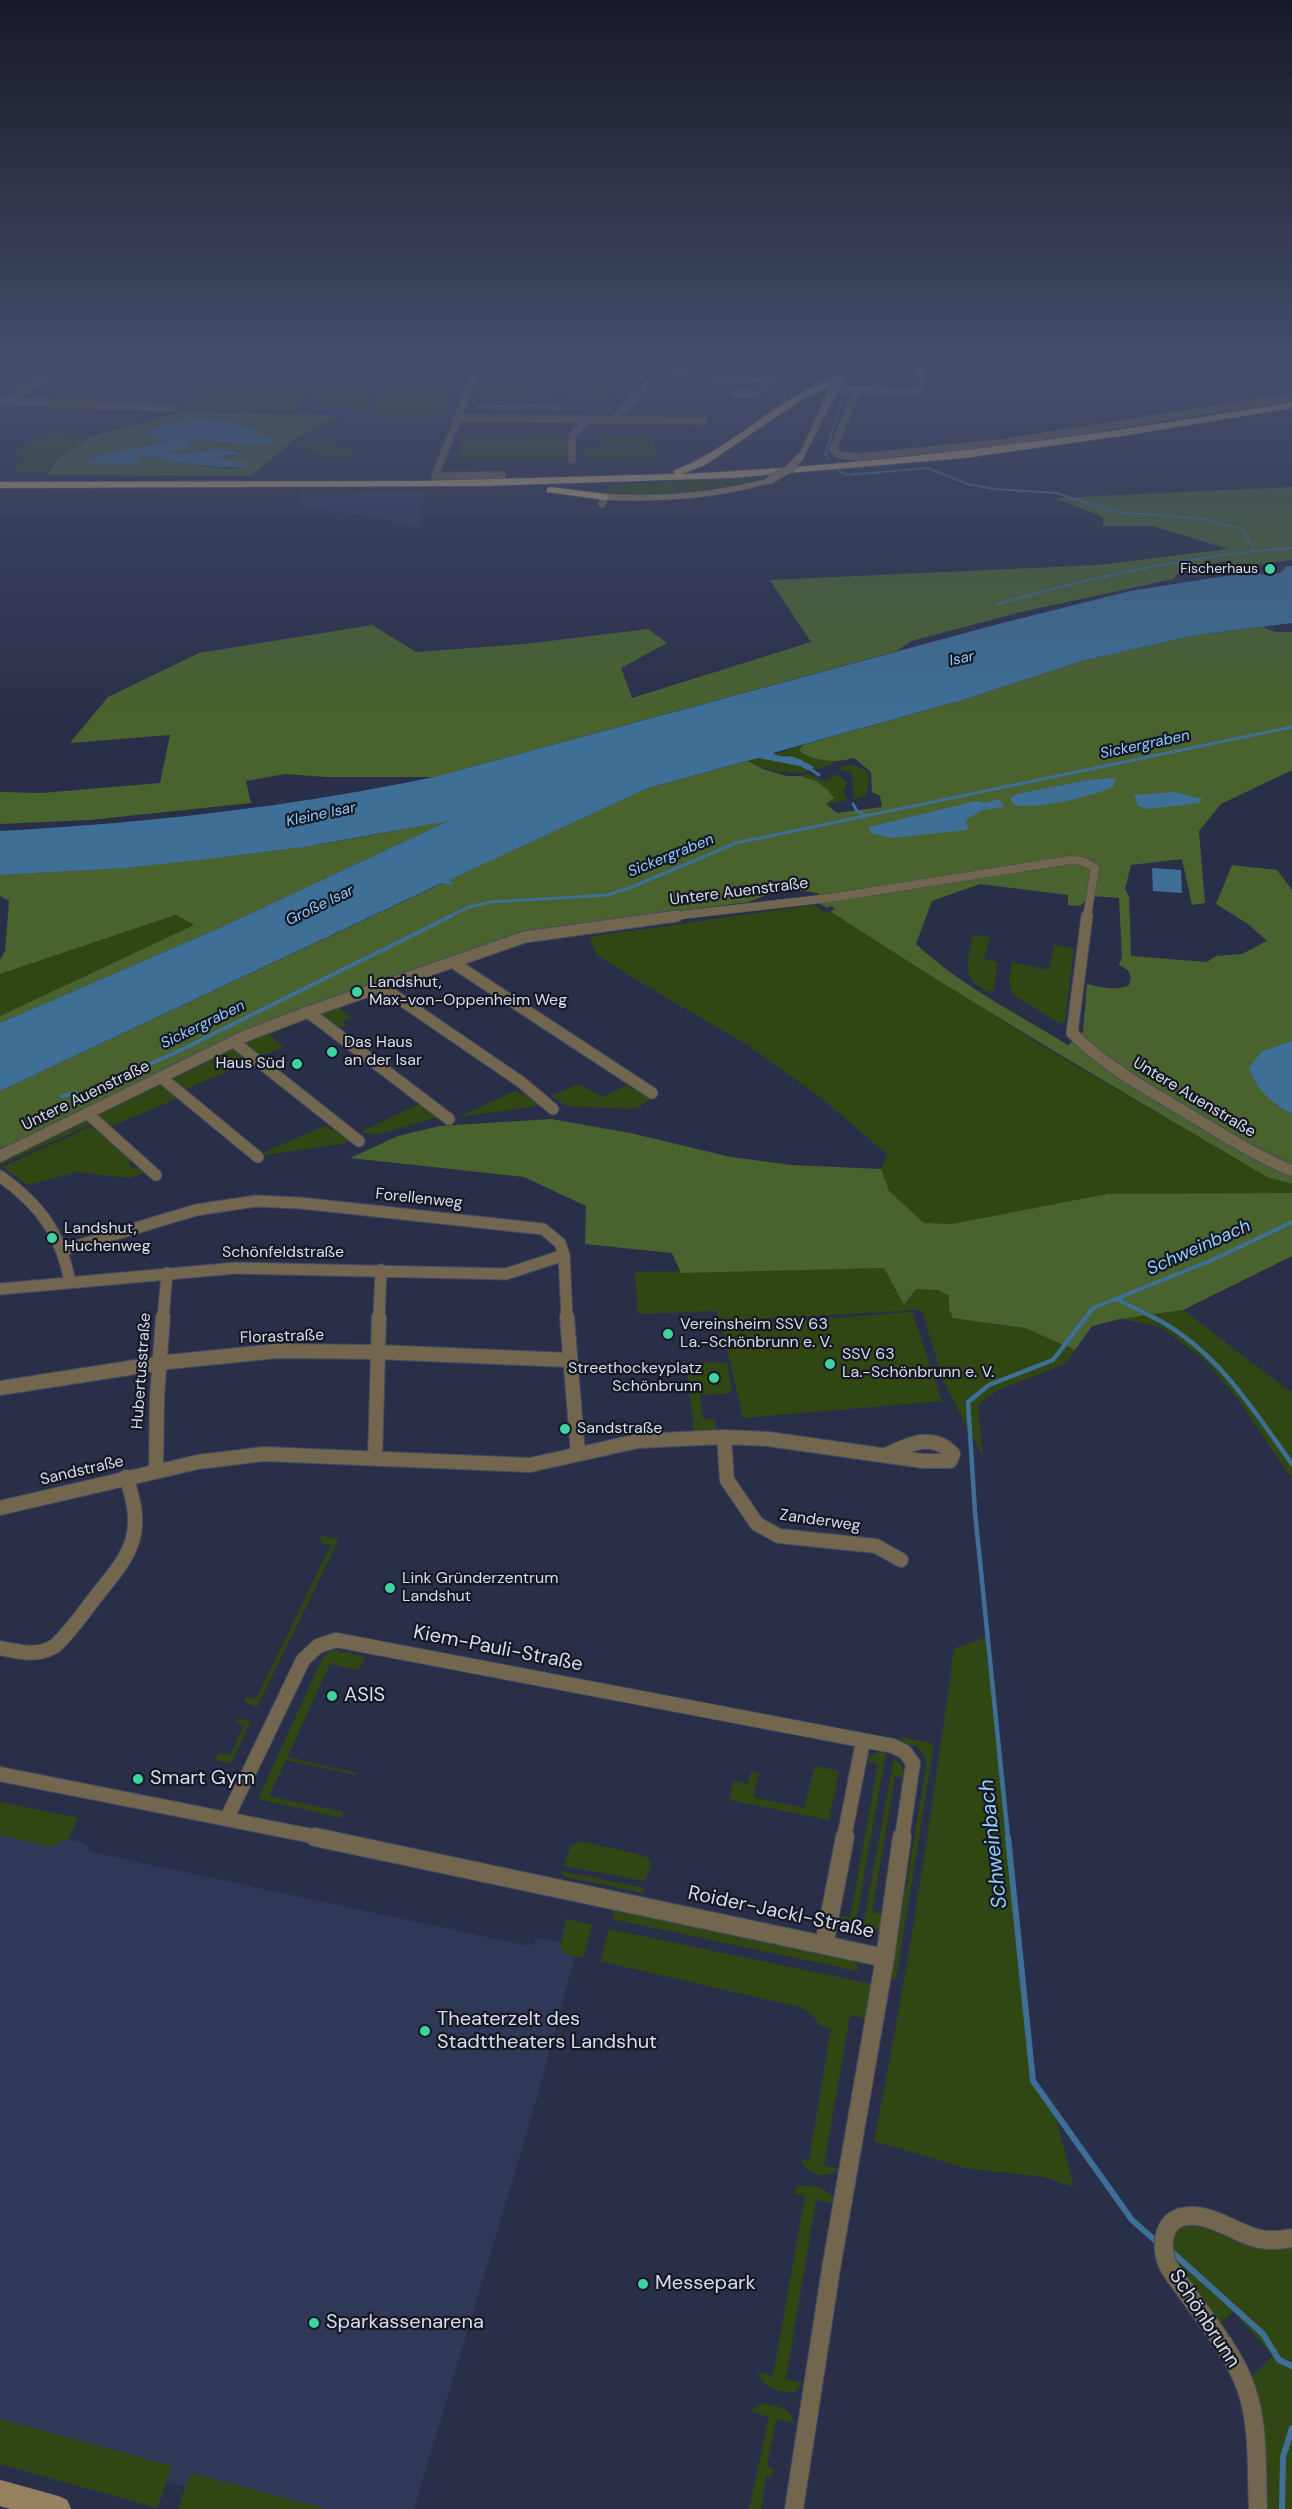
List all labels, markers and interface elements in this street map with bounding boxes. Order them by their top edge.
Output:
place label: Fischerhaus [1180,561,1258,577]
marker: Fischerhaus [1263,562,1277,576]
water label: Isar [948,648,976,670]
water label: Sickergraben [1099,727,1191,763]
water label: Kleine Isar [285,799,357,831]
water label: Sickergraben [625,831,717,881]
street label: Untere Auenstraße [669,874,809,910]
water label: Große Isar [283,882,357,930]
place label: Landshut, Max-von-Oppenheim Weg [369,973,567,1011]
marker: Landshut, Max-von-Oppenheim Weg [350,985,364,999]
water label: Sickergraben [158,997,248,1053]
place label: Das Haus an der Isar [344,1033,422,1071]
marker: Das Haus an der Isar [325,1045,339,1059]
place label: Haus Süd [215,1054,285,1074]
street label: Untere Auenstraße [1129,1054,1259,1142]
street label: Untere Auenstraße [19,1057,153,1135]
marker: Haus Süd [290,1057,304,1071]
street label: Forellenweg [374,1185,464,1213]
water label: Schweinbach [1144,1215,1254,1281]
place label: Landshut, Huchenweg [64,1219,151,1257]
marker: Landshut, Huchenweg [45,1231,59,1245]
street label: Schönfeldstraße [222,1243,344,1263]
street label: Hubertusstraße [128,1312,156,1430]
place label: Vereinsheim SSV 63 La.-Schönbrunn e. V. [680,1315,832,1353]
street label: Florastraße [240,1326,324,1348]
marker: Vereinsheim SSV 63 La.-Schönbrunn e. V. [661,1327,675,1341]
place label: SSV 63 La.-Schönbrunn e. V. [842,1345,994,1383]
marker: SSV 63 La.-Schönbrunn e. V. [823,1357,837,1371]
place label: Streethockeyplatz Schönbrunn [568,1359,702,1397]
marker: Streethockeyplatz Schönbrunn [707,1371,721,1385]
place label: Sandstraße [577,1419,662,1439]
marker: Sandstraße [558,1422,572,1436]
street label: Sandstraße [38,1452,126,1490]
street label: Zanderweg [778,1506,862,1536]
place label: Link Gründerzentrum Landshut [402,1569,558,1607]
marker: Link Gründerzentrum Landshut [383,1581,397,1595]
street label: Kiem-Pauli-Straße [411,1621,585,1677]
place label: ASIS [344,1684,385,1708]
marker: ASIS [325,1689,339,1703]
place label: Smart Gym [150,1767,255,1791]
marker: Smart Gym [131,1772,145,1786]
water label: Schweinbach [975,1778,1013,1910]
street label: Roider-Jackl-Straße [686,1882,876,1944]
place label: Theaterzelt des Stadttheaters Landshut [437,2008,657,2055]
marker: Theaterzelt des Stadttheaters Landshut [418,2024,432,2038]
street label: Schönbrunn [1163,2265,1245,2373]
place label: Messepark [655,2272,755,2296]
marker: Messepark [636,2277,650,2291]
place label: Sparkassenarena [326,2311,484,2335]
marker: Sparkassenarena [307,2316,321,2330]

